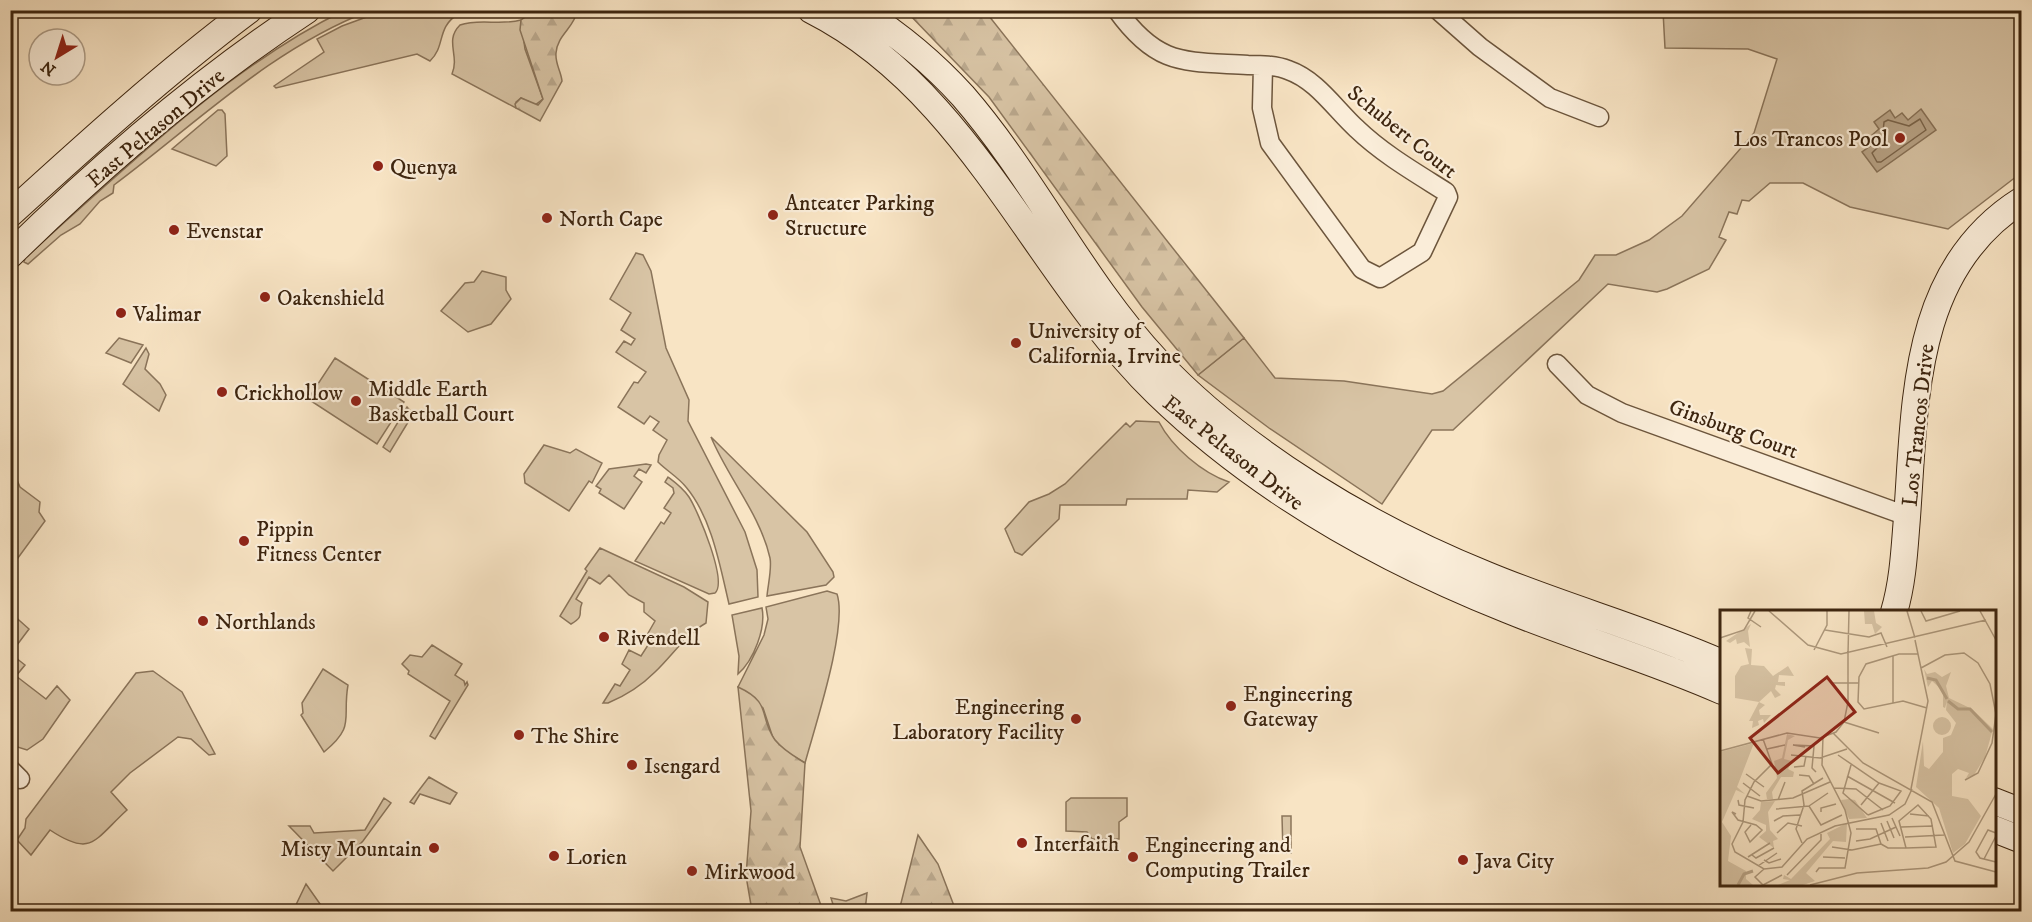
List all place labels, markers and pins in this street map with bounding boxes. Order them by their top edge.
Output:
place label: Los Trancos Pool [1734,126,1888,153]
marker: Los Trancos Pool [1893,131,1907,145]
place label: Quenya [390,154,458,181]
marker: Quenya [371,159,385,173]
place label: Anteater Parking Structure [785,190,934,242]
place label: North Cape [559,206,663,233]
marker: Anteater Parking Structure [766,208,780,222]
marker: North Cape [540,211,554,225]
place label: Evenstar [186,218,264,245]
marker: Evenstar [167,223,181,237]
place label: Oakenshield [277,285,385,312]
marker: Oakenshield [258,290,272,304]
place label: Valimar [132,301,202,328]
marker: Valimar [114,306,128,320]
place label: University of California, Irvine [1028,318,1181,370]
marker: University of California, Irvine [1009,336,1023,350]
place label: Middle Earth Basketball Court [368,376,514,428]
place label: Crickhollow [234,380,343,407]
marker: Crickhollow [215,385,229,399]
marker: Middle Earth Basketball Court [349,394,363,408]
place label: Pippin Fitness Center [256,516,382,568]
marker: Pippin Fitness Center [237,534,251,548]
place label: Northlands [215,609,316,636]
marker: Northlands [196,614,210,628]
place label: Rivendell [616,625,700,652]
marker: Rivendell [597,630,611,644]
place label: Engineering Gateway [1243,681,1352,733]
place label: Engineering Laboratory Facility [892,694,1065,746]
marker: Engineering Gateway [1224,699,1238,713]
marker: Engineering Laboratory Facility [1069,712,1083,726]
place label: The Shire [531,723,619,750]
marker: The Shire [512,728,526,742]
place label: Isengard [644,753,720,780]
marker: Isengard [625,758,639,772]
place label: Interfaith [1034,831,1120,858]
place label: Engineering and Computing Trailer [1145,832,1310,884]
place label: Misty Mountain [281,836,422,863]
marker: Interfaith [1015,836,1029,850]
marker: Misty Mountain [427,841,441,855]
place label: Lorien [566,844,627,871]
place label: Java City [1473,848,1555,875]
marker: Lorien [547,849,561,863]
marker: Engineering and Computing Trailer [1126,850,1140,864]
marker: Java City [1456,853,1470,867]
place label: Mirkwood [704,859,795,886]
marker: Mirkwood [685,864,699,878]

